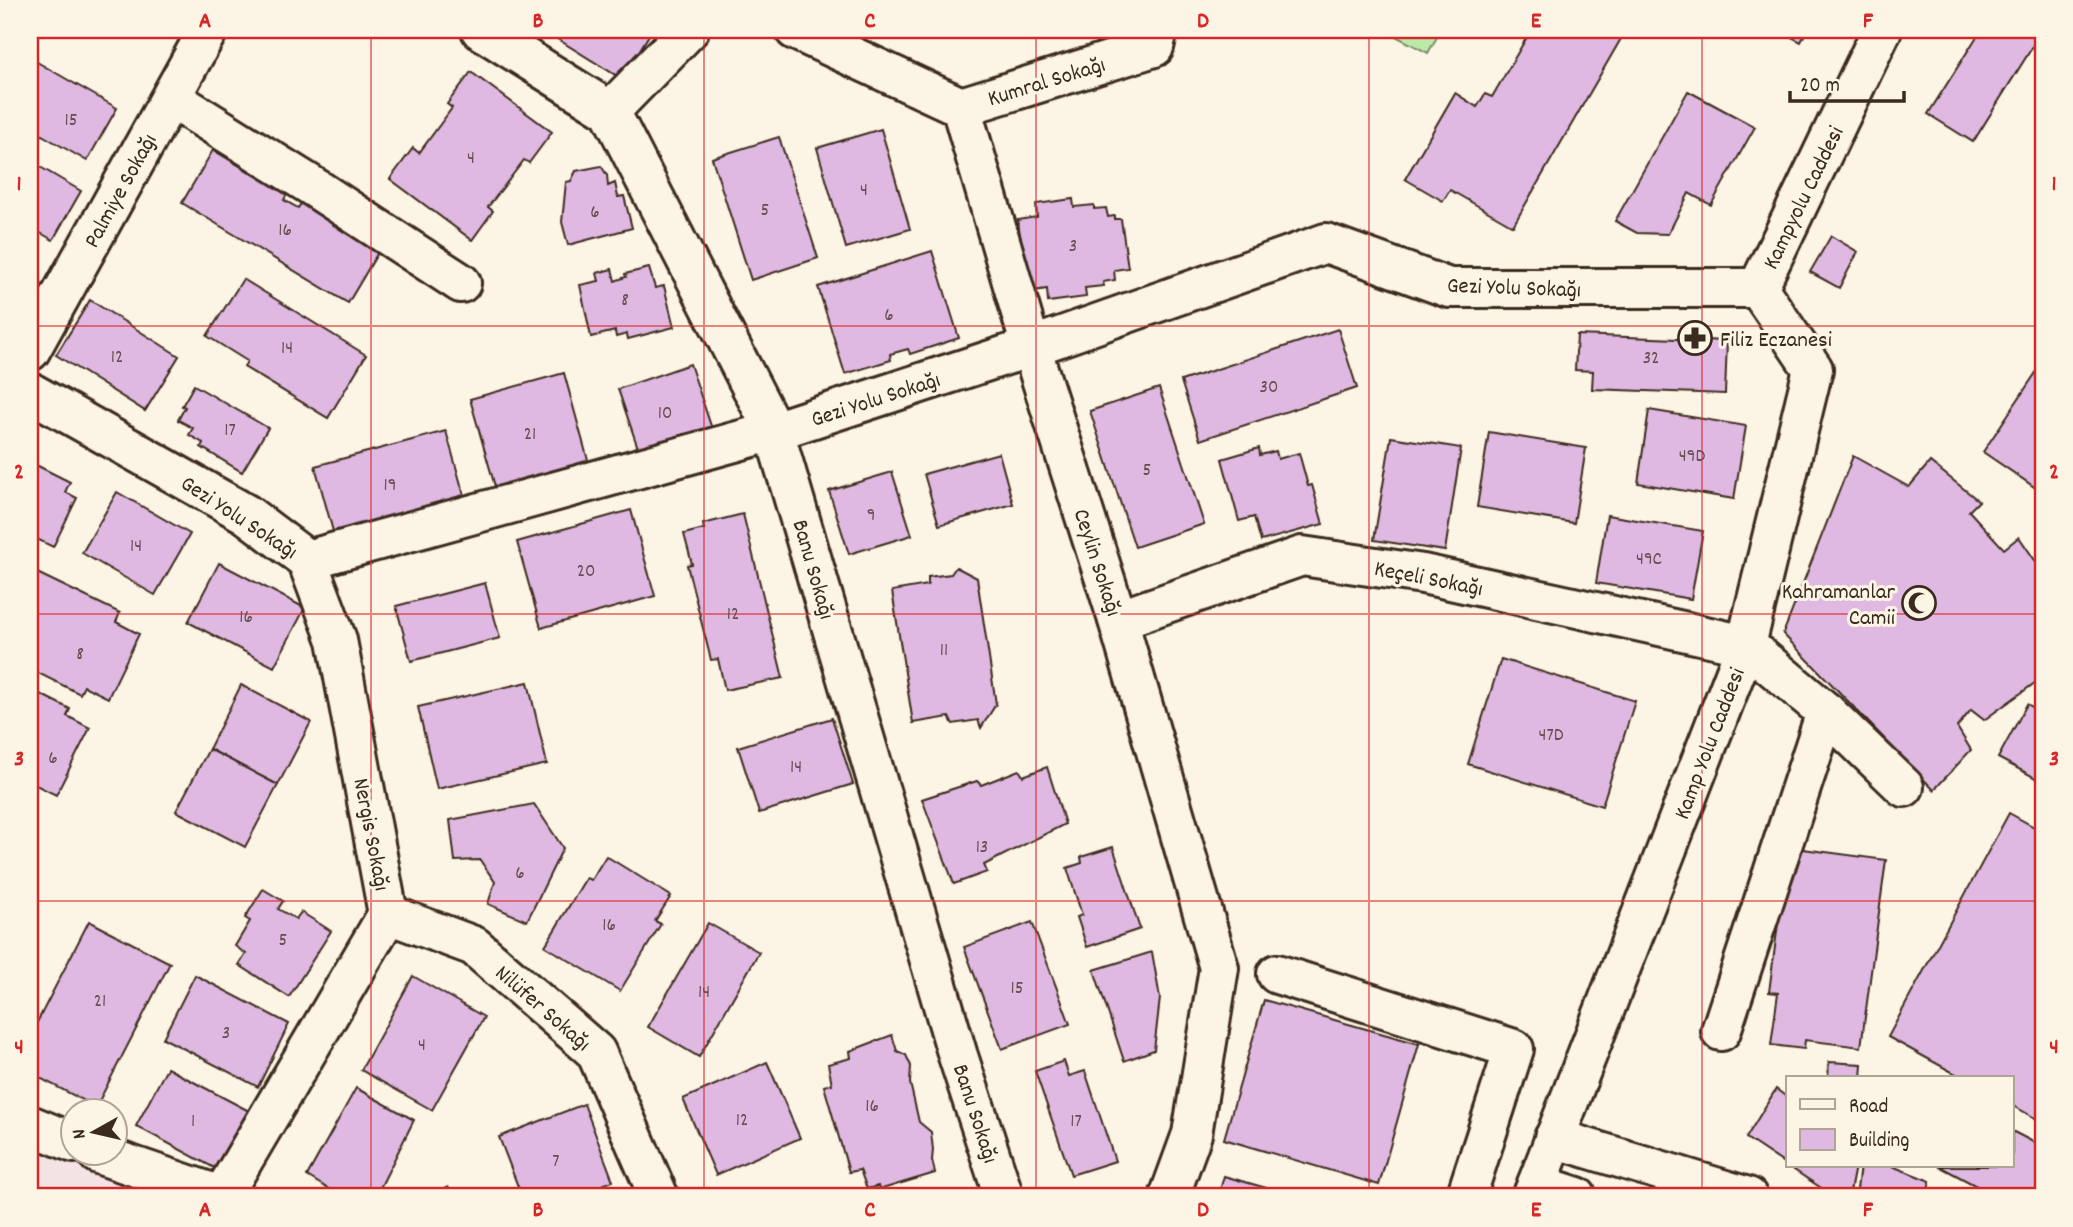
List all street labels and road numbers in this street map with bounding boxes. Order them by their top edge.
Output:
street label: Kumral Sokağı [984,50,1110,117]
street label: Kampyolu Caddesi [1756,121,1854,276]
street label: Palmiye Sokağı [77,128,167,255]
street label: Gezi Yolu Sokağı [1446,271,1581,308]
street label: Gezi Yolu Sokağı [807,365,945,438]
street label: Gezi Yolu Sokağı [173,469,303,569]
street label: Ceylin Sokağı [1063,505,1129,621]
street label: Banu Sokağı [782,516,842,624]
street label: Keçeli Sokağı [1371,554,1485,607]
street label: Kamp Yolu Caddesi [1667,664,1755,825]
street label: Nergis Sokağı [342,775,397,894]
street label: Nilüfer Sokağı [486,959,597,1061]
street label: Banu Sokağı [942,1060,1005,1168]

